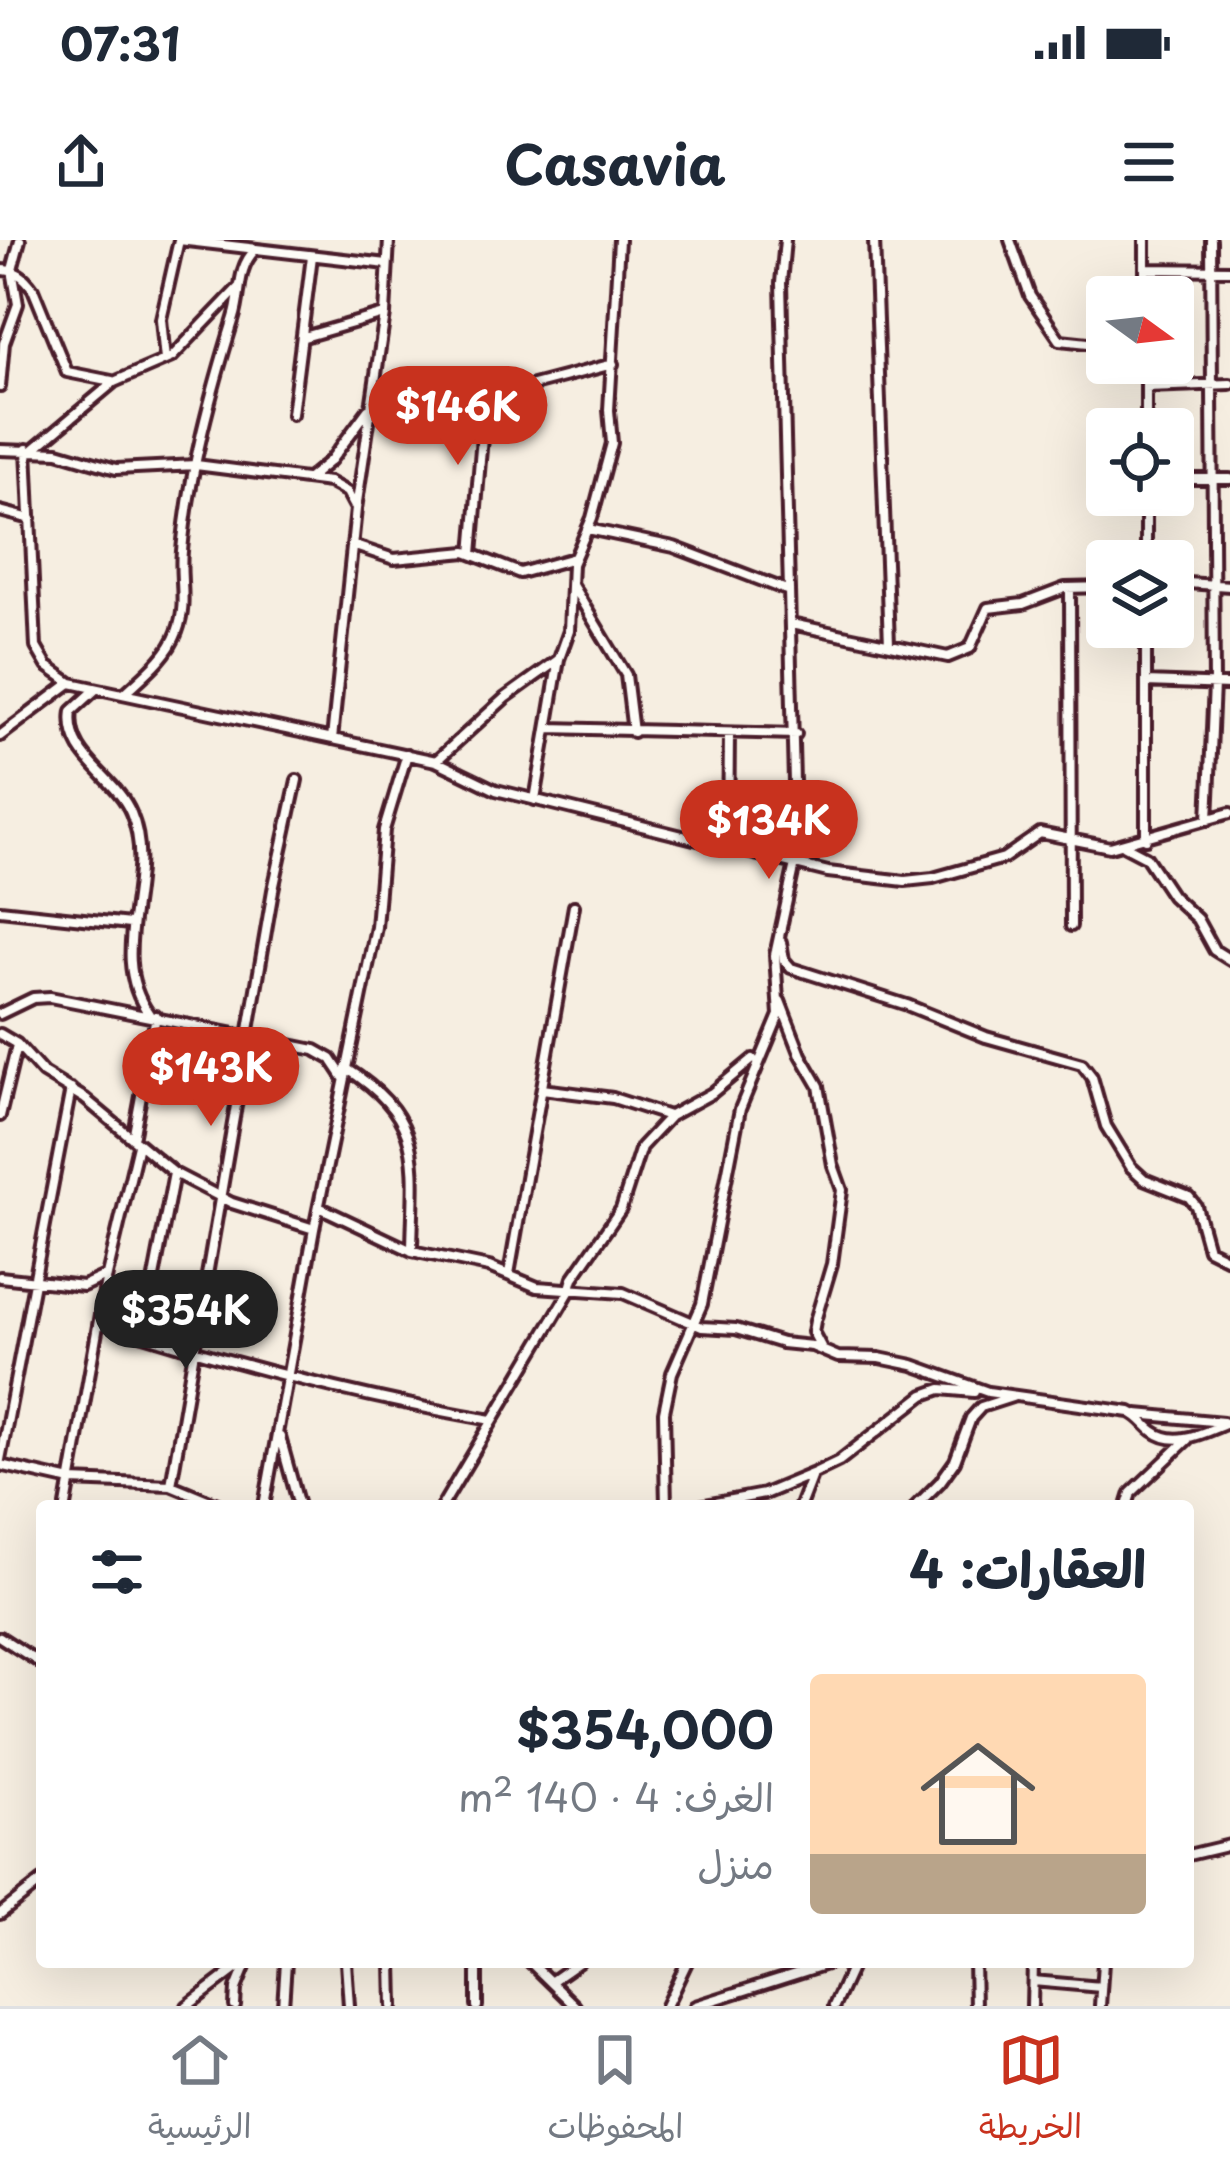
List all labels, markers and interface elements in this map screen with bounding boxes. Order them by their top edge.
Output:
text: 07:31 [60,8,180,76]
text: Casavia [504,122,726,203]
icon: share [48,129,114,195]
icon: menu [1116,129,1182,195]
north arrow [1086,276,1194,384]
map controls [1086,276,1194,648]
pin: $146K [374,366,542,468]
text: $146K [395,375,521,434]
button: locate [1086,408,1194,516]
button: layers [1086,540,1194,648]
pin: $134K [685,780,853,882]
text: $134K [707,789,831,848]
pin: $143K [127,1027,295,1129]
text: $143K [149,1036,273,1095]
pin: $354K [102,1270,270,1372]
text: $354K [121,1279,251,1338]
text: العقارات: 4 [909,1528,1146,1605]
icon: filters [84,1539,150,1605]
text: $354,000 [517,1689,774,1766]
icon: home [906,1722,1050,1866]
text: الغرف: 4 · 140 m² [458,1766,774,1825]
text: منزل [697,1833,774,1892]
tab: الرئيسية [148,2027,252,2156]
tab: المحفوظات [547,2027,683,2156]
tab: الخريطة [979,2027,1082,2156]

